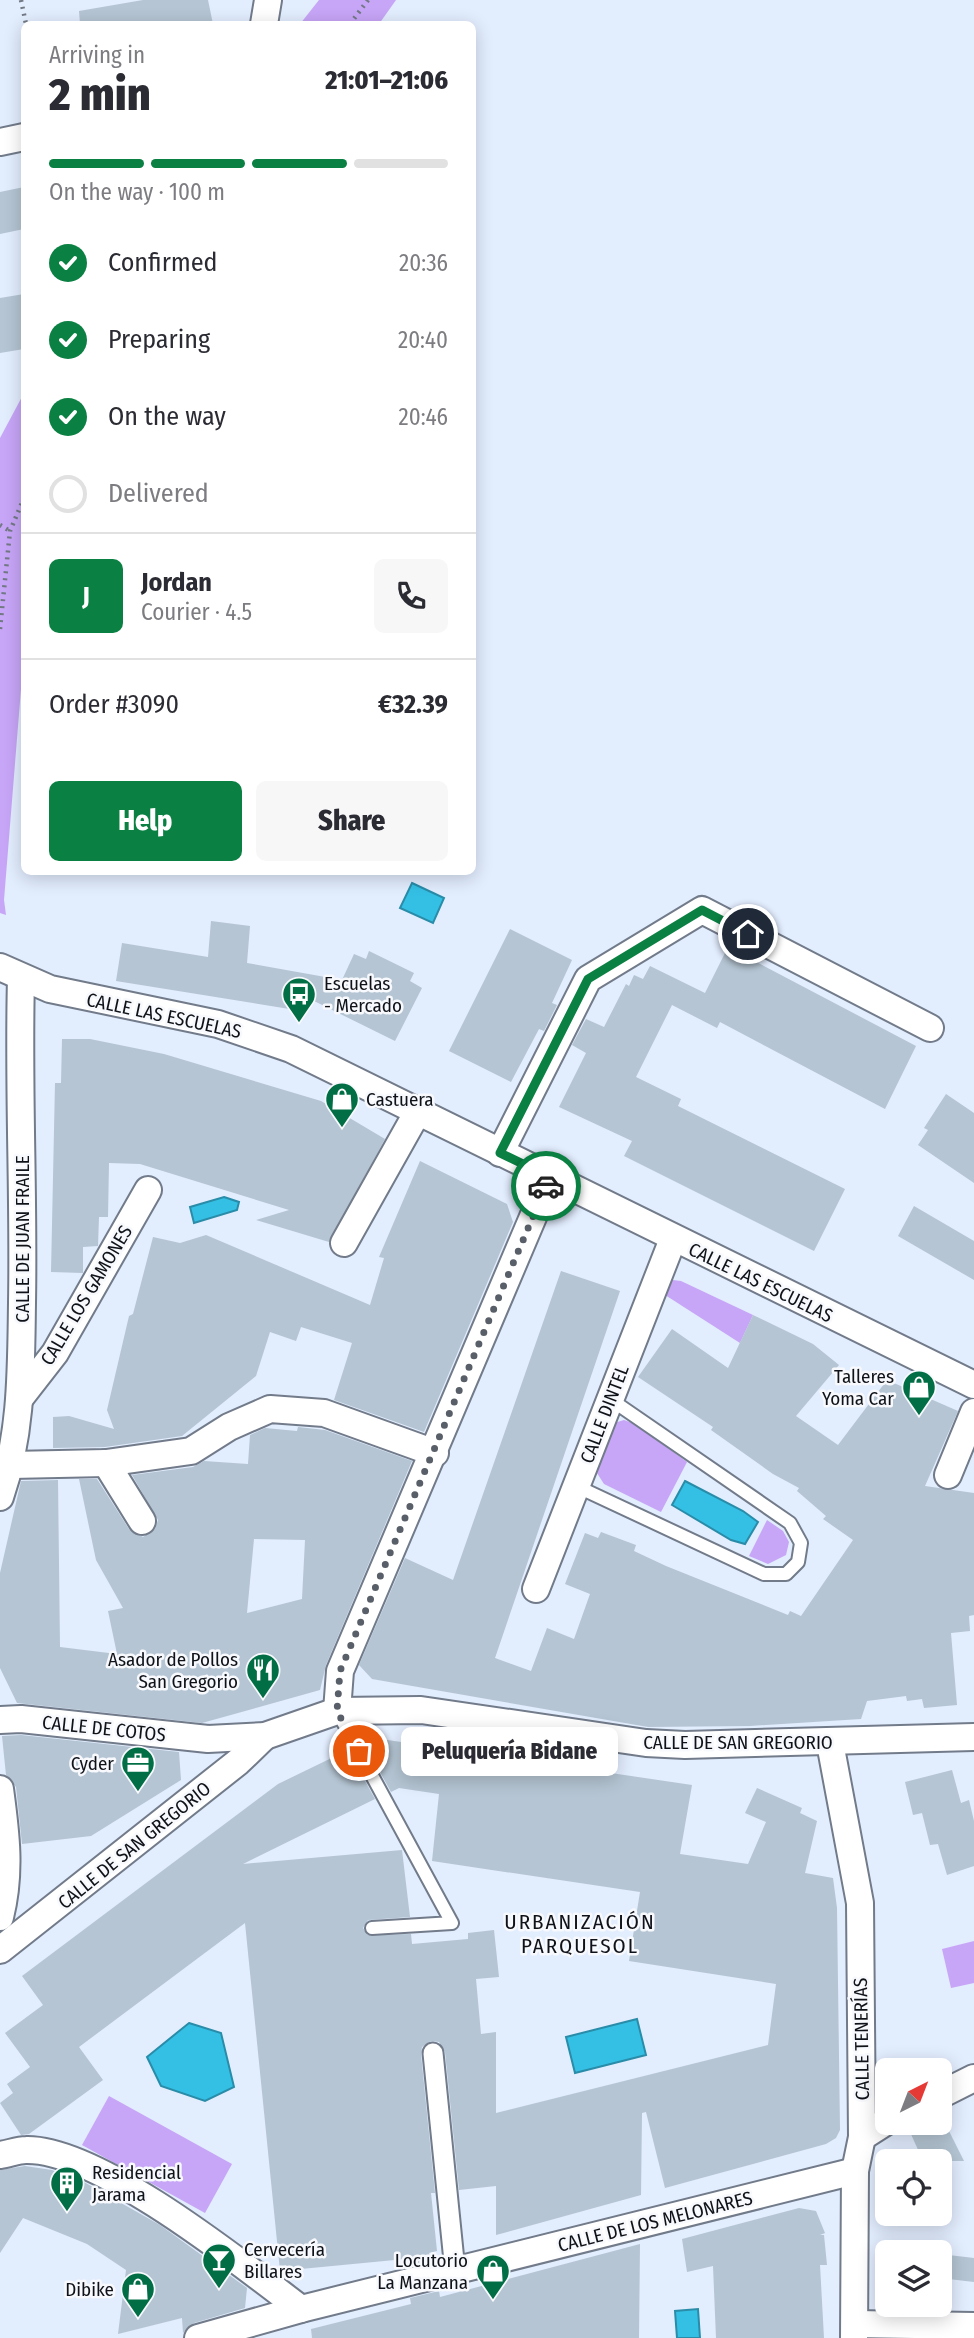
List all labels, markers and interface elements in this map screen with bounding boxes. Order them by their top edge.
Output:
text: Arriving in [49,41,145,69]
text: 21:01–21:06 [325,65,448,96]
text: 2 min [49,67,151,122]
text: On the way · 100 m [49,178,225,206]
icon: check [49,244,87,282]
text: Confirmed [108,247,218,278]
text: 20:36 [399,249,448,277]
icon: check [49,321,87,359]
text: Preparing [108,324,210,355]
text: 20:40 [398,326,448,354]
icon: check [49,398,87,436]
text: On the way [108,401,226,432]
text: 20:46 [399,403,448,431]
text: Delivered [108,478,209,509]
button: phone [374,559,448,633]
text: Jordan [141,567,212,598]
text: J [82,581,90,612]
text: Courier · 4.5 [141,598,252,626]
text: Order #3090 [49,689,179,720]
text: €32.39 [378,689,448,720]
button: Help [49,781,242,861]
button: Share [256,781,448,861]
pin [718,904,778,964]
icon: home [729,915,767,953]
place label: Escuelas - Mercado [324,972,402,1017]
bus stop icon: Escuelas - Mercado [280,975,318,1024]
street label: CALLE LAS ESCUELAS [84,988,243,1043]
shop icon: Castuera [323,1080,361,1129]
place label: Castuera [366,1088,434,1111]
courier [511,1151,581,1221]
street label: CALLE DE JUAN FRAILE [11,1155,34,1323]
icon: car [527,1167,565,1205]
street label: CALLE LOS GAMONES [36,1221,137,1369]
street label: CALLE LAS ESCUELAS [685,1238,837,1327]
street label: CALLE DINTEL [575,1361,634,1467]
place label: Talleres Yoma Car [822,1365,894,1410]
shop icon: Talleres Yoma Car [900,1368,938,1417]
place label: Asador de Pollos San Gregorio [108,1648,238,1693]
restaurant icon: Asador de Pollos San Gregorio [244,1651,282,1700]
street label: CALLE DE COTOS [41,1711,167,1746]
pin [329,1721,389,1781]
callout: Peluquería Bidane [401,1726,618,1776]
street label: CALLE DE SAN GREGORIO [643,1731,833,1754]
icon: bag [340,1732,378,1770]
text: Peluquería Bidane [422,1737,597,1765]
office icon: Cyder [119,1744,157,1793]
place label: Cyder [71,1752,114,1775]
street label: CALLE DE SAN GREGORIO [53,1777,215,1914]
district label: URBANIZACIÓN PARQUESOL [504,1909,656,1959]
street label: CALLE TENERÍAS [849,1977,874,2101]
north arrow [875,2058,952,2135]
map controls [875,2058,952,2317]
button: locate [875,2149,952,2226]
place label: Residencial Jarama [92,2161,181,2206]
building icon: Residencial Jarama [48,2164,86,2213]
street label: CALLE DE LOS MELONARES [555,2186,755,2257]
place label: Cervecería Billares [244,2238,325,2283]
button: layers [875,2240,952,2317]
bar icon: Cervecería Billares [200,2241,238,2290]
place label: Locutorio La Manzana [377,2249,468,2294]
shop icon: Locutorio La Manzana [474,2252,512,2301]
shop icon: Dibike [119,2270,157,2319]
place label: Dibike [65,2278,114,2301]

